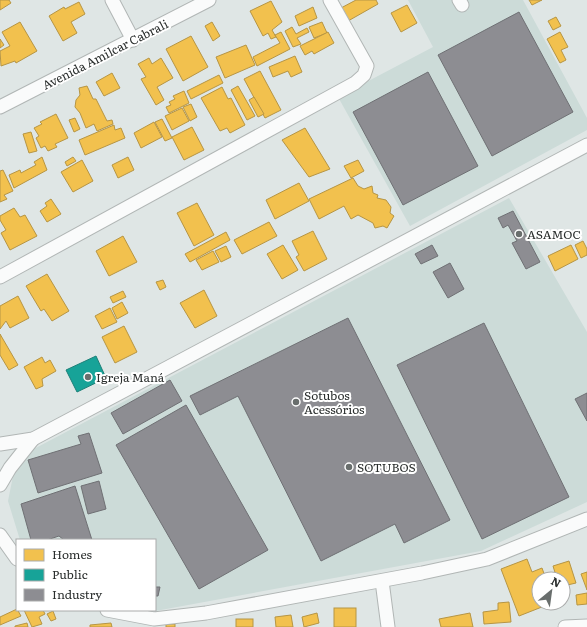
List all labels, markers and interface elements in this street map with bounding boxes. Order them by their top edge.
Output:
street label: Avenida Amilcar Cabrali [39,14,171,94]
place label: ASAMOC [527,225,581,243]
marker: ASAMOC [514,229,524,239]
place label: Igreja Maná [96,368,165,386]
marker: Igreja Maná [83,372,93,382]
place label: Sotubos Acessórios [304,386,365,418]
marker: Sotubos Acessórios [291,397,301,407]
place label: SOTUBOS [357,458,416,476]
marker: SOTUBOS [344,462,354,472]
legend [16,539,156,611]
text: Homes [52,545,92,563]
text: Public [52,565,88,583]
north arrow [531,571,571,611]
text: N [548,572,564,591]
text: Industry [52,585,102,603]

